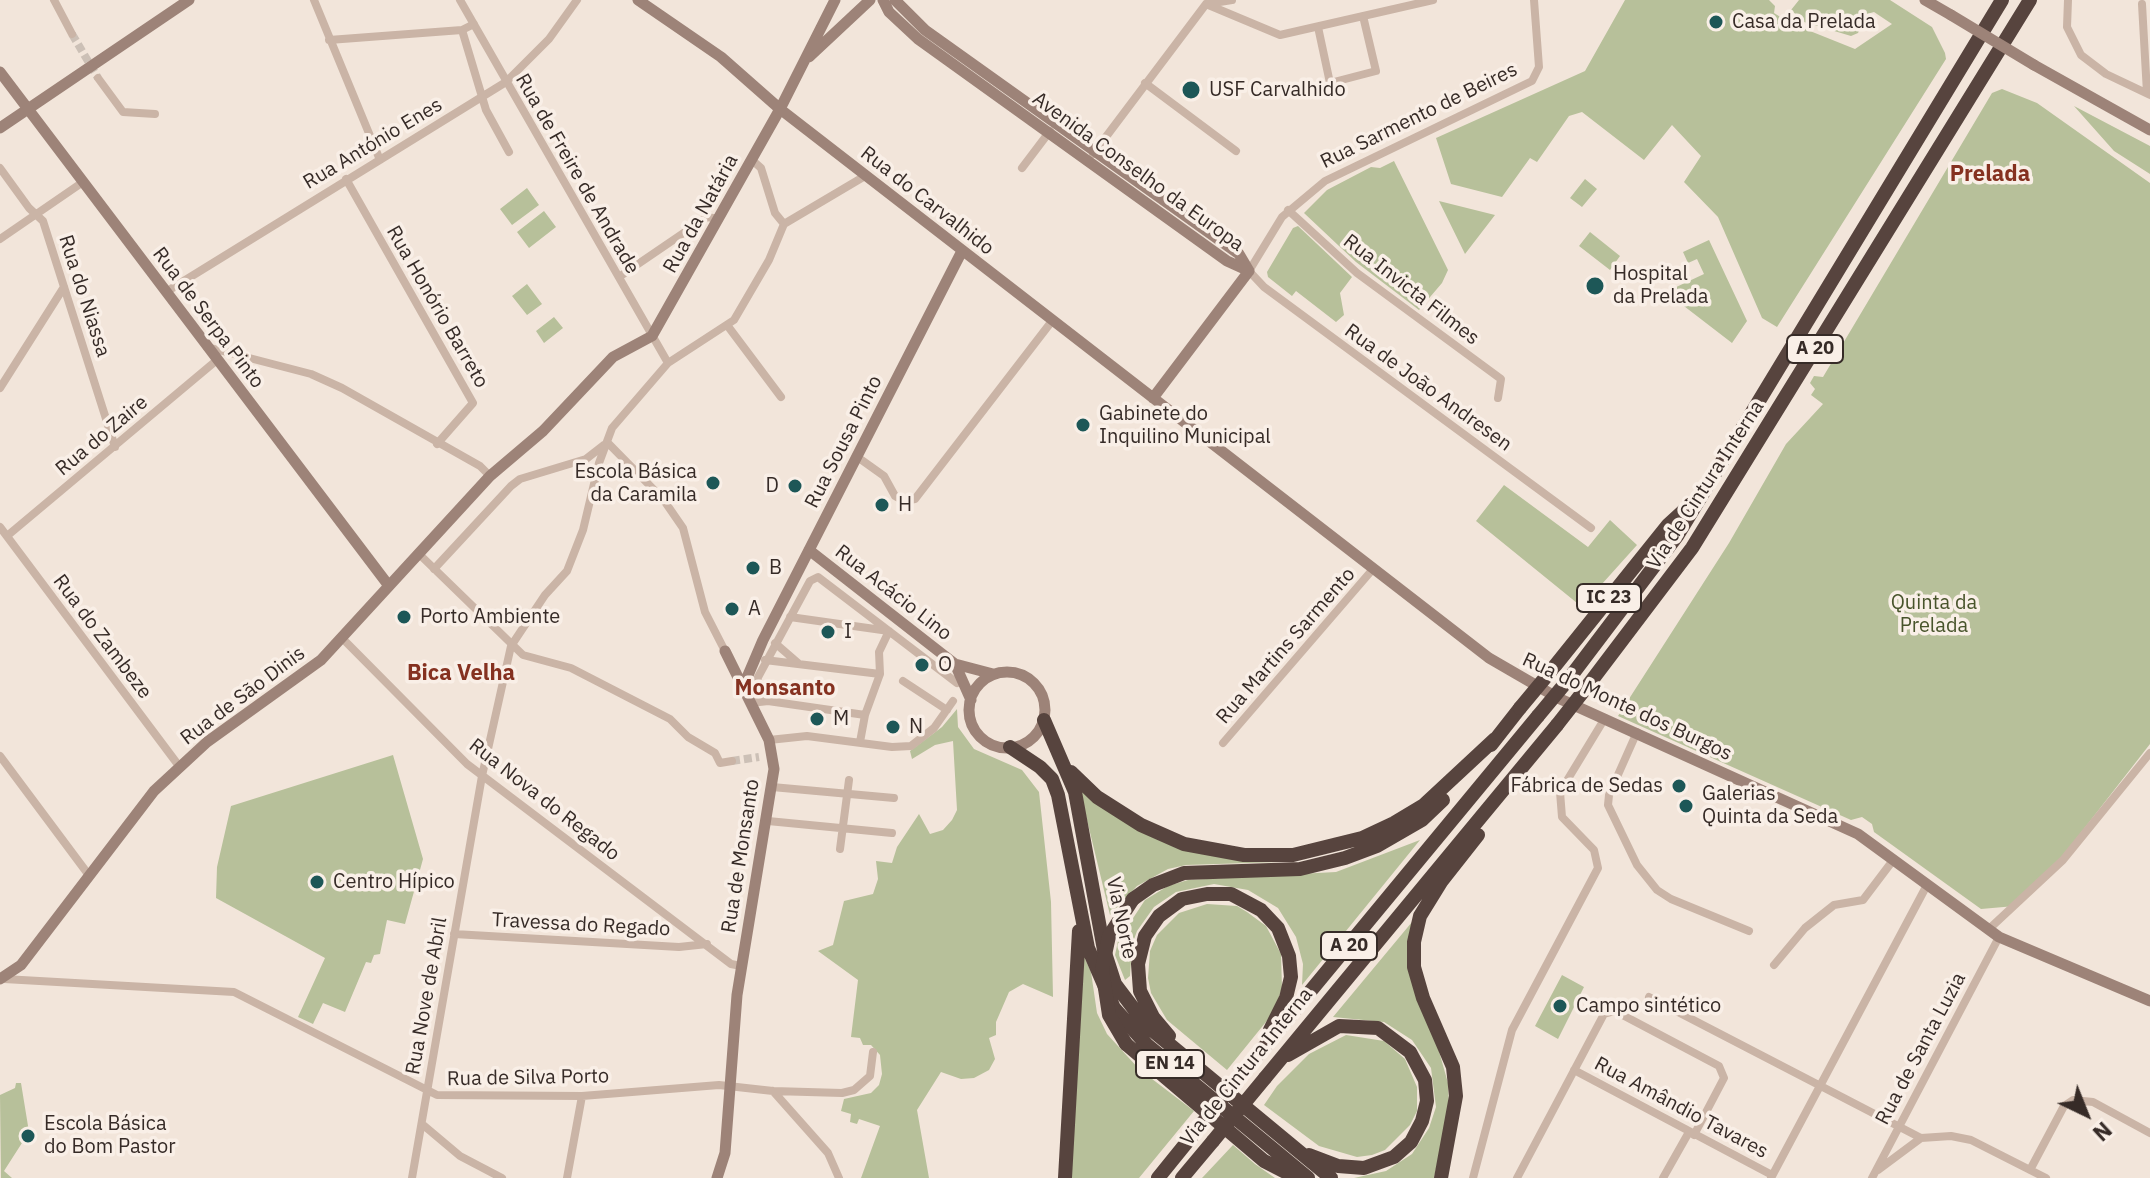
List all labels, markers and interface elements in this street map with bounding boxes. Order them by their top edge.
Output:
place label: Casa da Prelada [1732,10,1876,34]
marker: Casa da Prelada [1707,13,1725,31]
street label: Rua Sarmento de Beires [1317,58,1521,174]
street label: Rua de Freire de Andrade [510,70,644,278]
place label: USF Carvalhido [1209,78,1346,102]
marker: USF Carvalhido [1180,79,1202,101]
street label: Avenida Conselho da Europa [1028,87,1248,257]
street label: Rua António Enes [299,93,447,195]
street label: Rua do Carvalhido [856,141,998,261]
street label: Rua da Natária [658,150,744,278]
district label: Prelada [1950,162,2030,188]
street label: Rua Honório Barreto [381,222,493,392]
street label: Rua Invicta Filmes [1338,229,1484,351]
street label: Rua do Niassa [53,232,115,360]
street label: Rua de Serpa Pinto [147,243,269,393]
place label: Hospital da Prelada [1613,262,1709,309]
marker: Hospital da Prelada [1584,275,1606,297]
street label: Rua de João Andresen [1340,319,1516,457]
road number: A 20 [1787,335,1843,363]
street label: Rua Sousa Pinto [800,372,888,512]
street label: Rua do Zaire [51,391,153,481]
street label: Via de Cintura Interna [1642,396,1770,574]
place label: Gabinete do Inquilino Municipal [1099,402,1271,449]
marker: Gabinete do Inquilino Municipal [1074,416,1092,434]
place label: Escola Básica da Caramila [574,460,697,507]
marker: Escola Básica da Caramila [704,474,722,492]
place label: D [766,474,779,498]
marker: D [786,477,804,495]
place label: H [898,493,912,517]
marker: H [873,496,891,514]
street label: Rua Acácio Lino [830,540,956,646]
place label: B [769,556,782,580]
marker: B [744,559,762,577]
street label: Rua Martins Sarmento [1212,563,1360,729]
street label: Rua do Zambeze [47,570,157,704]
road number: IC 23 [1577,584,1641,612]
park label: Quinta da Prelada [1891,591,1977,638]
place label: A [748,597,761,621]
marker: A [723,600,741,618]
place label: Porto Ambiente [420,605,560,629]
marker: Porto Ambiente [395,608,413,626]
place label: I [844,620,852,644]
marker: I [819,623,837,641]
street label: Rua de São Dinis [176,641,310,751]
street label: Rua do Monte dos Burgos [1518,648,1736,766]
place label: O [938,653,952,677]
marker: O [913,656,931,674]
district label: Bica Velha [407,661,515,687]
district label: Monsanto [734,676,836,702]
place label: M [833,707,849,731]
marker: M [808,710,826,728]
place label: N [909,715,923,739]
marker: N [884,718,902,736]
street label: Rua Nova do Regado [464,734,624,866]
place label: Fábrica de Sedas [1511,774,1663,798]
street label: Rua de Monsanto [717,777,765,935]
marker: Fábrica de Sedas [1670,777,1688,795]
place label: Galerias Quinta da Seda [1702,782,1838,829]
marker: Galerias Quinta da Seda [1677,797,1695,815]
place label: Centro Hípico [333,870,455,894]
marker: Centro Hípico [308,873,326,891]
street label: Via Norte [1101,875,1141,961]
street label: Travessa do Regado [491,908,671,942]
street label: Rua Nove de Abril [401,915,453,1077]
road number: A 20 [1321,932,1377,960]
street label: Rua de Santa Luzia [1871,969,1971,1129]
street label: Via de Cintura Interna [1176,983,1318,1151]
place label: Campo sintético [1576,994,1721,1018]
marker: Campo sintético [1551,997,1569,1015]
road number: EN 14 [1136,1050,1204,1078]
street label: Rua Amândio Tavares [1590,1052,1772,1164]
street label: Rua de Silva Porto [447,1065,609,1091]
north arrow [2046,1074,2126,1154]
place label: Escola Básica do Bom Pastor [44,1112,176,1159]
text: N [2087,1116,2118,1148]
marker: Escola Básica do Bom Pastor [19,1127,37,1145]

